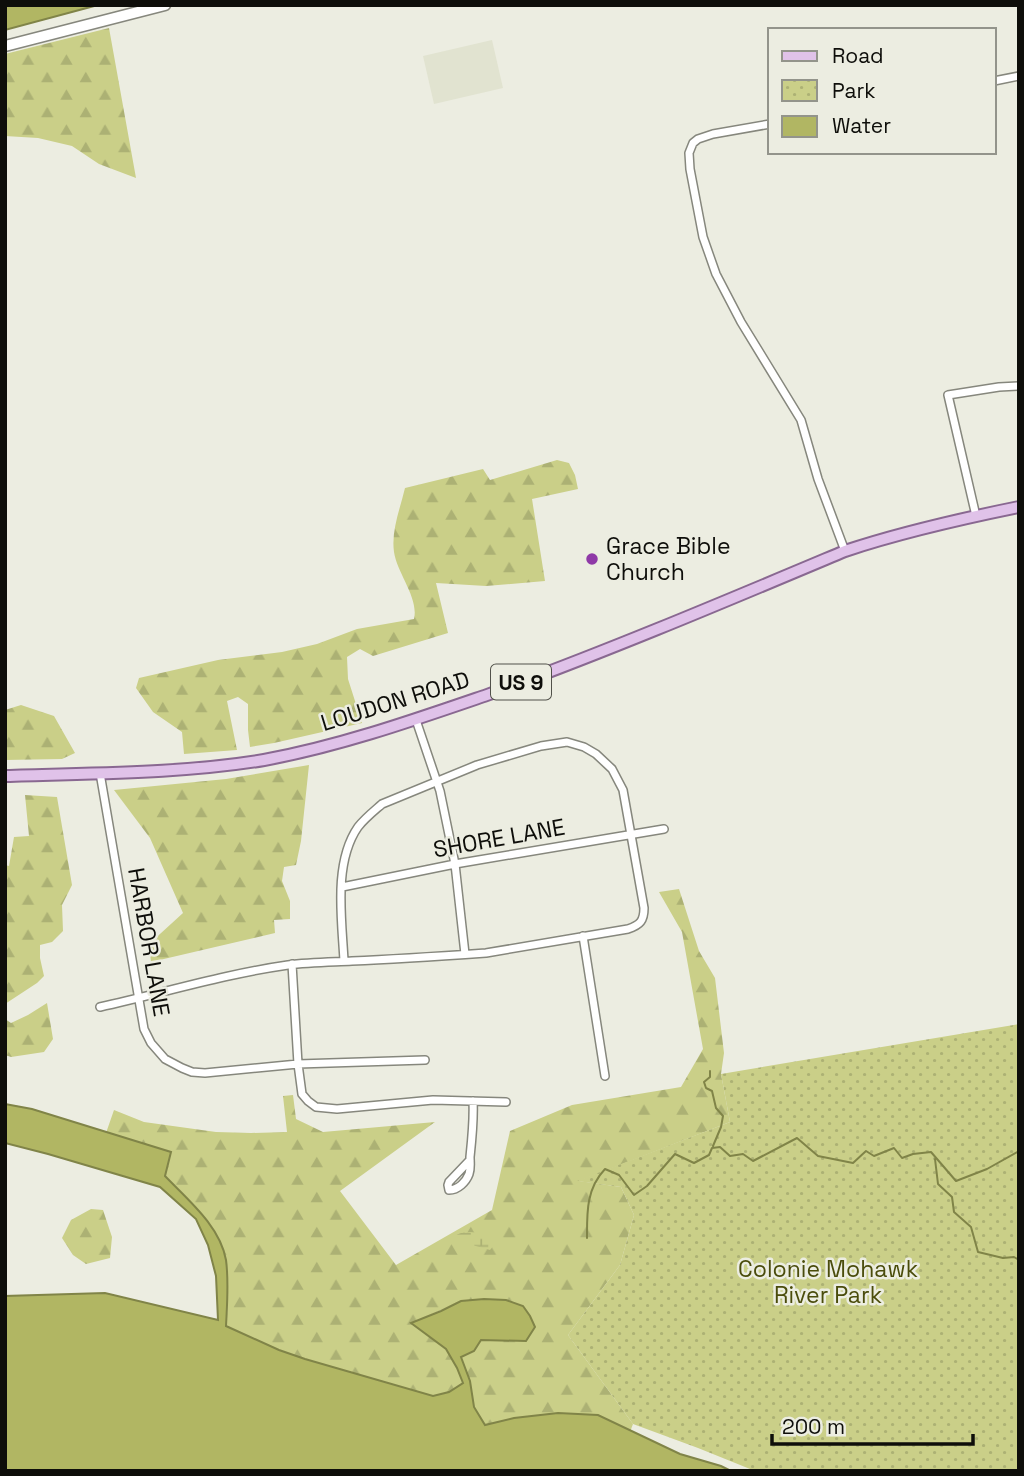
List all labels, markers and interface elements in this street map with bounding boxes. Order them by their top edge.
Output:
legend [768,28,996,154]
text: Road [832,42,884,69]
text: Park [832,77,876,104]
text: Water [832,112,891,139]
place label: Grace Bible Church [606,531,731,587]
marker: Grace Bible Church [584,551,600,567]
street label: LOUDON ROAD [317,664,473,738]
road number: US 9 [491,664,551,700]
street label: SHORE LANE [431,812,567,864]
street label: HARBOR LANE [121,865,177,1019]
park label: Colonie Mohawk River Park [738,1254,918,1310]
scale bar [772,1402,973,1446]
text: 200 m [782,1413,845,1440]

